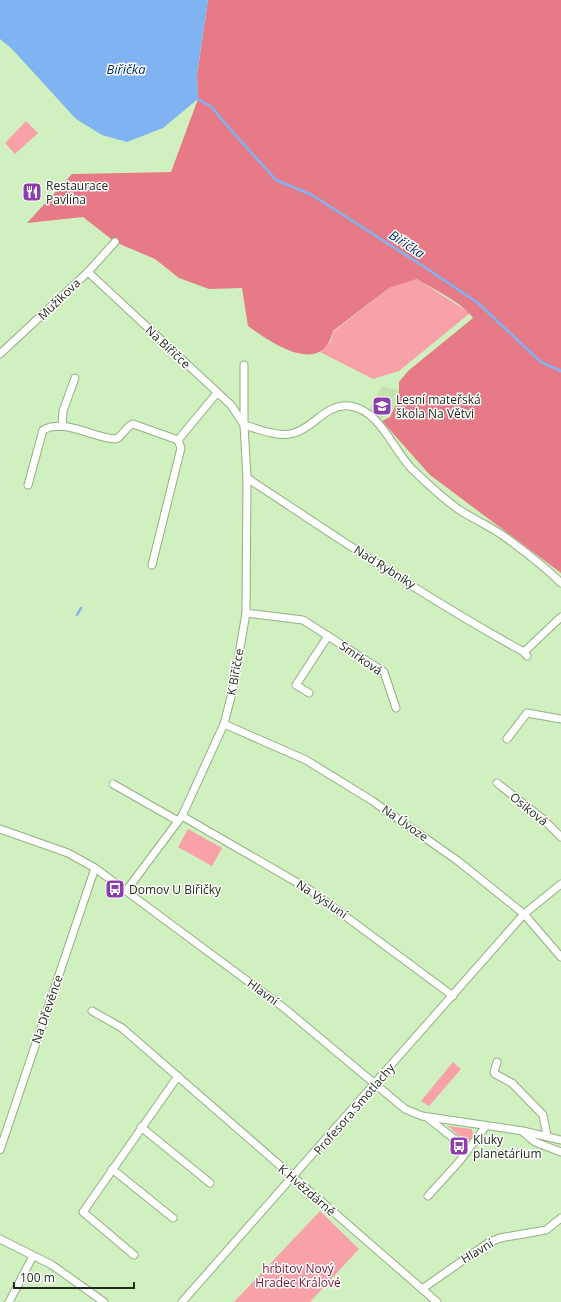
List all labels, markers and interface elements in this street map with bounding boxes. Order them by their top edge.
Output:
water label: Biřička [106,60,146,78]
place label: Restaurace Pavlína [46,177,108,208]
restaurant icon: Restaurace Pavlína [21,181,43,203]
water label: Biřička [386,226,429,263]
street label: Mužíkova [34,274,84,324]
street label: Na Biřičce [142,322,194,372]
place label: Lesní mateřská škola Na Větvi [396,391,481,422]
school or university icon: Lesní mateřská škola Na Větvi [371,395,393,417]
street label: Nad Rybníky [351,541,420,593]
street label: Smrková [336,637,386,679]
street label: K Biřičce [223,647,248,697]
street label: Osiková [506,788,552,830]
street label: Na Úvoze [378,801,432,845]
street label: Na Výsluní [293,876,352,923]
bus stop icon: Domov U Biřičky [104,878,126,900]
place label: Domov U Biřičky [129,881,222,898]
street label: Na Dřevěnce [27,972,67,1046]
street label: Hlavní [244,975,283,1010]
street label: Profesora Smotlachy [310,1059,399,1158]
place label: Kluky planetárium [473,1131,541,1162]
bus stop icon: Kluky planetárium [448,1135,470,1157]
street label: K Hvězdárně [275,1160,339,1220]
street label: Hlavní [458,1234,497,1267]
park label: hrbitov Nový Hradec Králové [255,1260,341,1291]
scale bar [14,1264,134,1290]
text: 100 m [20,1269,55,1286]

